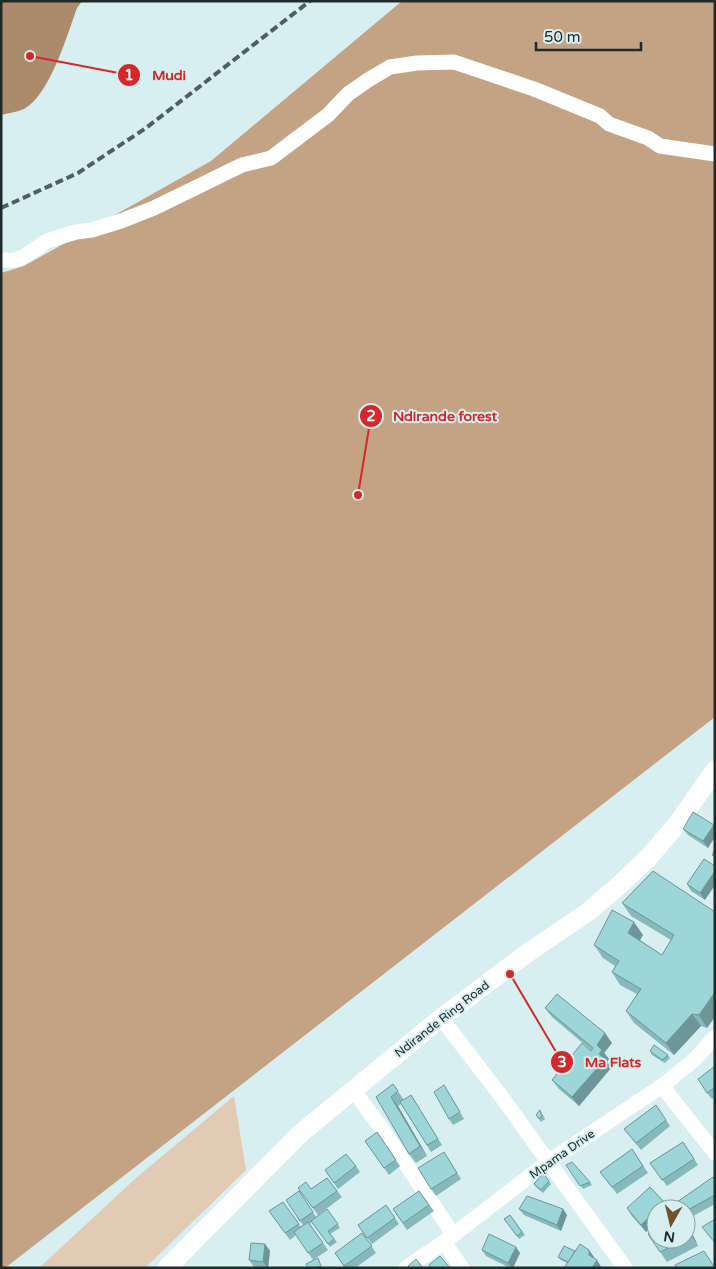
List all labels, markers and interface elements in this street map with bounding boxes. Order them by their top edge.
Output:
scale bar [536,20,641,52]
text: 50 m [544,28,581,46]
callout: Mudi [117,60,196,89]
text: 1 [124,66,134,84]
text: Mudi [152,67,186,84]
callout: Ndirande forest [358,401,507,430]
text: 2 [366,407,376,425]
text: Ndirande forest [393,408,498,425]
street label: Ndirande Ring Road [392,978,492,1060]
callout: Ma Flats [549,1047,651,1076]
text: 3 [557,1053,567,1071]
text: Ma Flats [585,1054,642,1071]
street label: Mpama Drive [527,1126,597,1182]
north arrow [646,1199,696,1249]
text: N [663,1227,676,1246]

